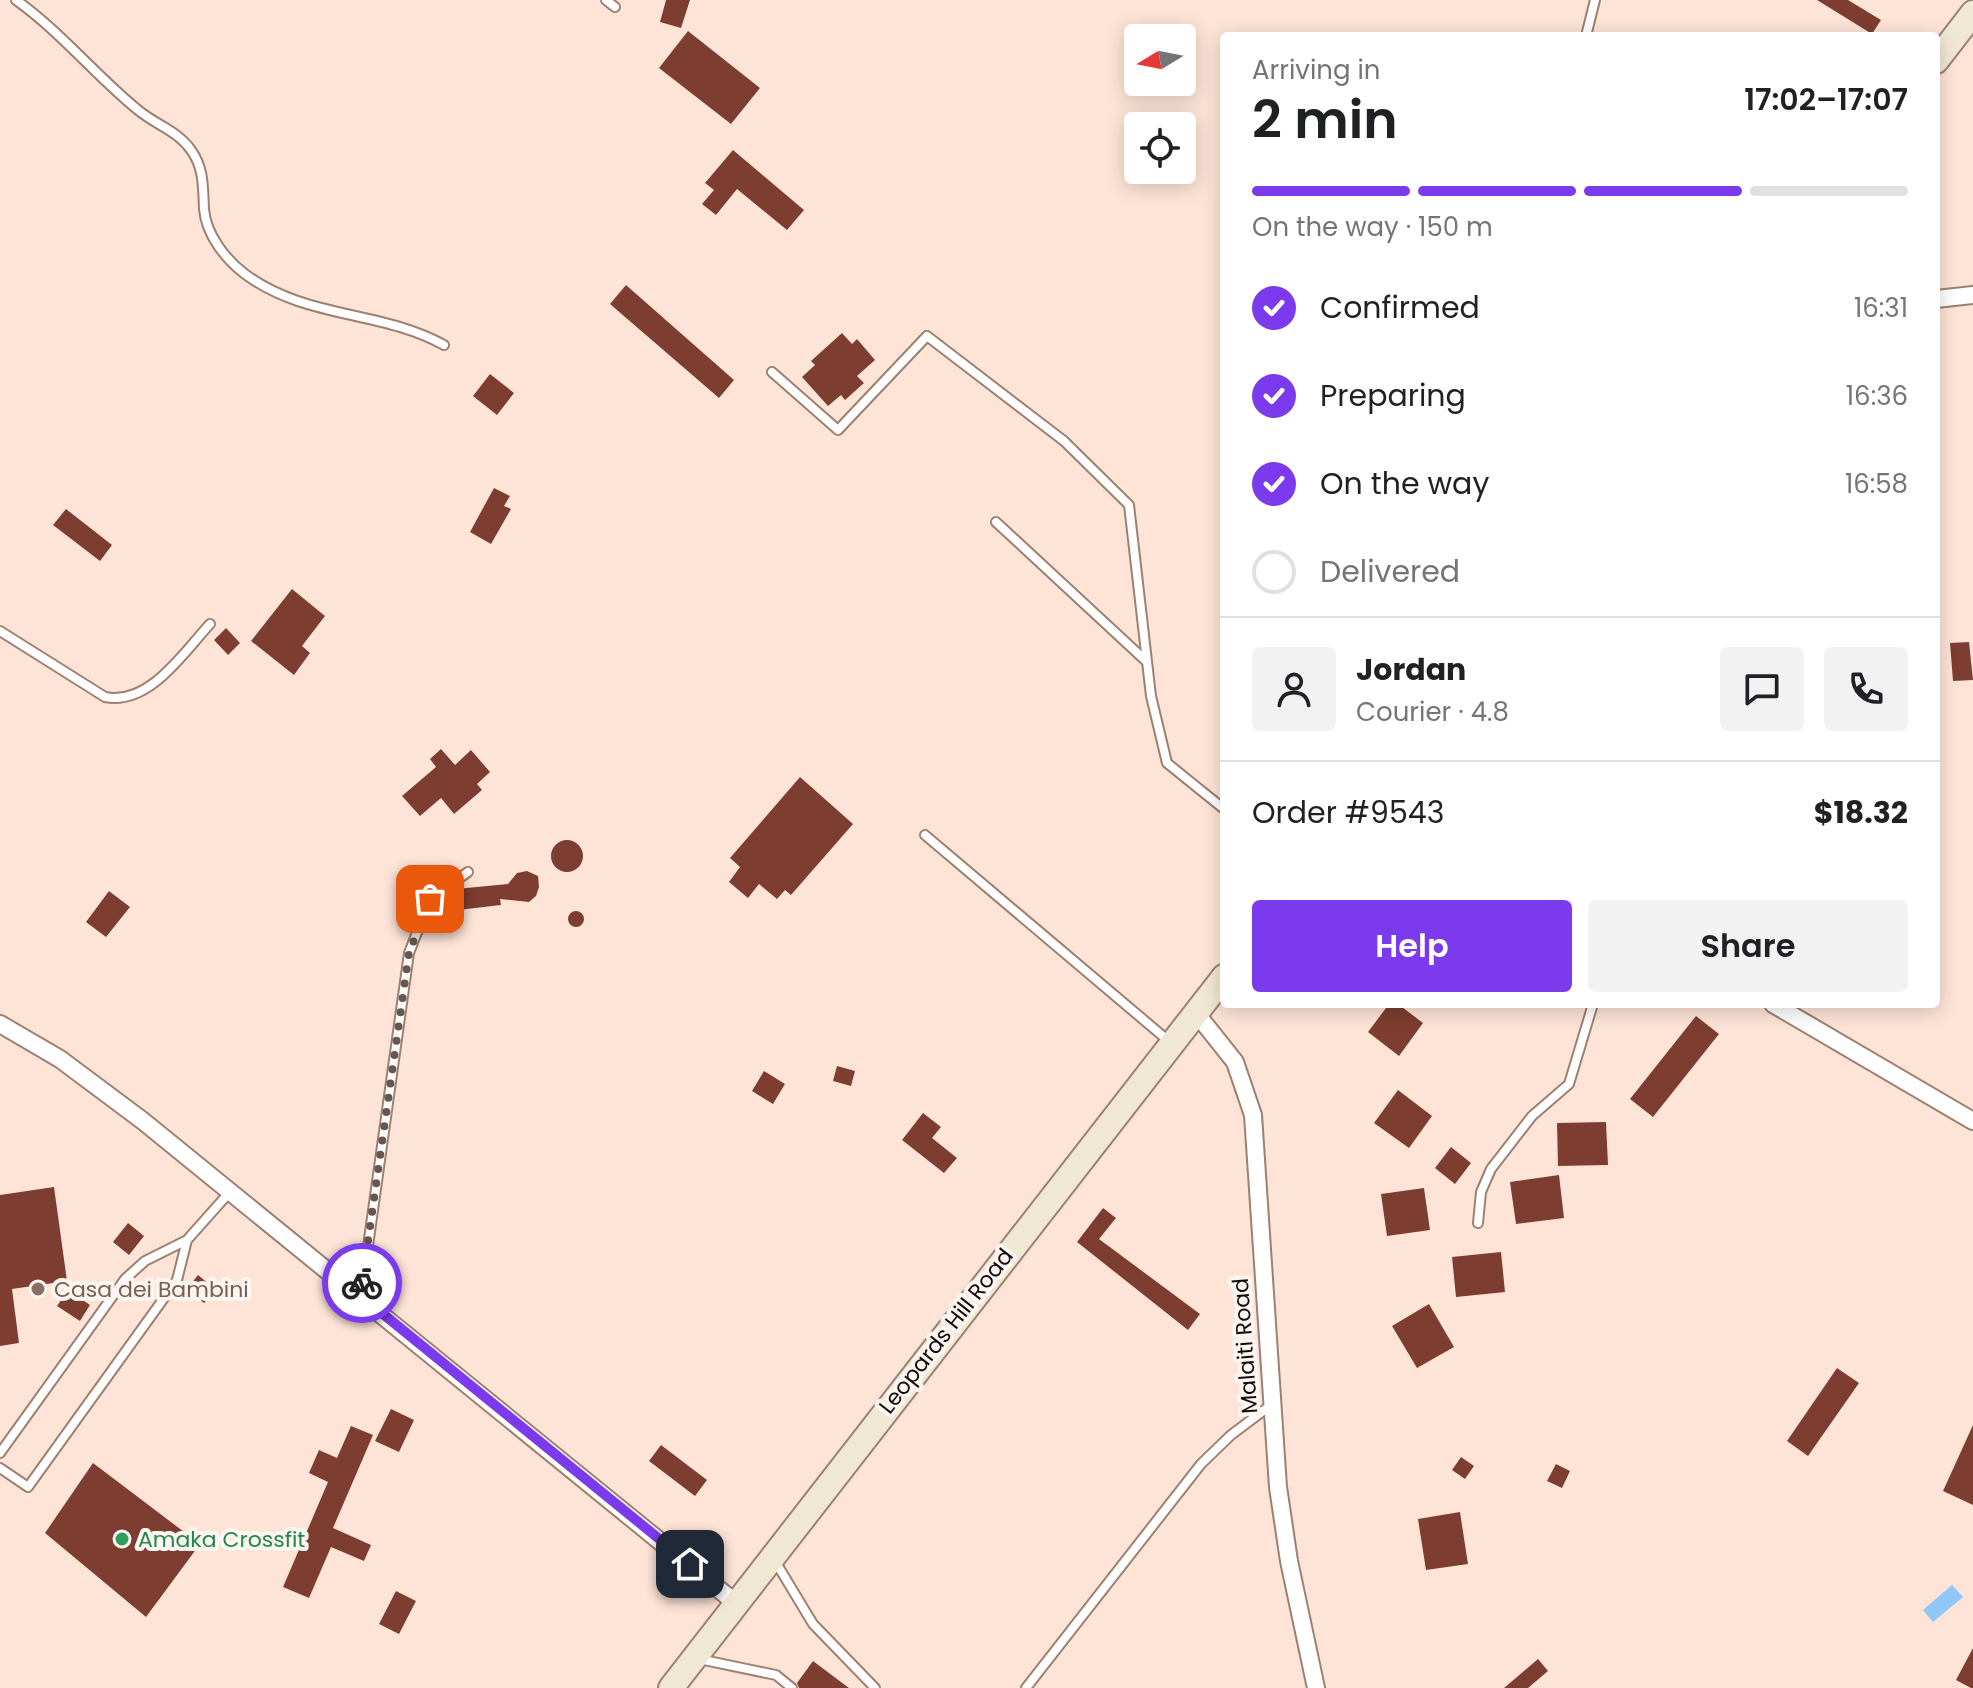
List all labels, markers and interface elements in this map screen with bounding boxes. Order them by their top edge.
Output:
north arrow [1124,24,1196,96]
map controls [1124,24,1196,184]
text: Arriving in [1252,52,1381,88]
text: 17:02–17:07 [1744,78,1908,121]
text: 2 min [1252,83,1398,156]
button: locate [1124,112,1196,184]
text: On the way · 150 m [1252,209,1493,245]
icon: check [1252,286,1296,330]
text: Confirmed [1320,286,1480,329]
text: 16:31 [1854,290,1908,326]
icon: check [1252,374,1296,418]
text: Preparing [1320,374,1466,417]
text: 16:36 [1846,378,1908,414]
icon: check [1252,462,1296,506]
text: On the way [1320,462,1489,505]
text: 16:58 [1845,466,1908,502]
text: Delivered [1320,550,1460,593]
button: person [1252,647,1336,731]
button: chat [1720,647,1804,731]
button: phone [1824,647,1908,731]
text: Jordan [1356,648,1466,691]
text: Courier · 4.8 [1356,694,1509,730]
text: Order #9543 [1252,791,1444,834]
text: $18.32 [1814,791,1908,834]
pin [396,865,464,933]
icon: bag [408,877,452,921]
button: Help [1252,900,1572,992]
button: Share [1588,900,1908,992]
street label: Leopards Hill Road [872,1242,1020,1420]
courier [322,1243,402,1323]
icon: bike [340,1261,384,1305]
place label: Casa dei Bambini [54,1274,249,1305]
street label: Malaiti Road [1225,1277,1265,1415]
marker: Casa dei Bambini [29,1280,47,1298]
place label: Amaka Crossfit [138,1524,305,1555]
marker: Amaka Crossfit [113,1530,131,1548]
pin [656,1530,724,1598]
icon: home [668,1542,712,1586]

